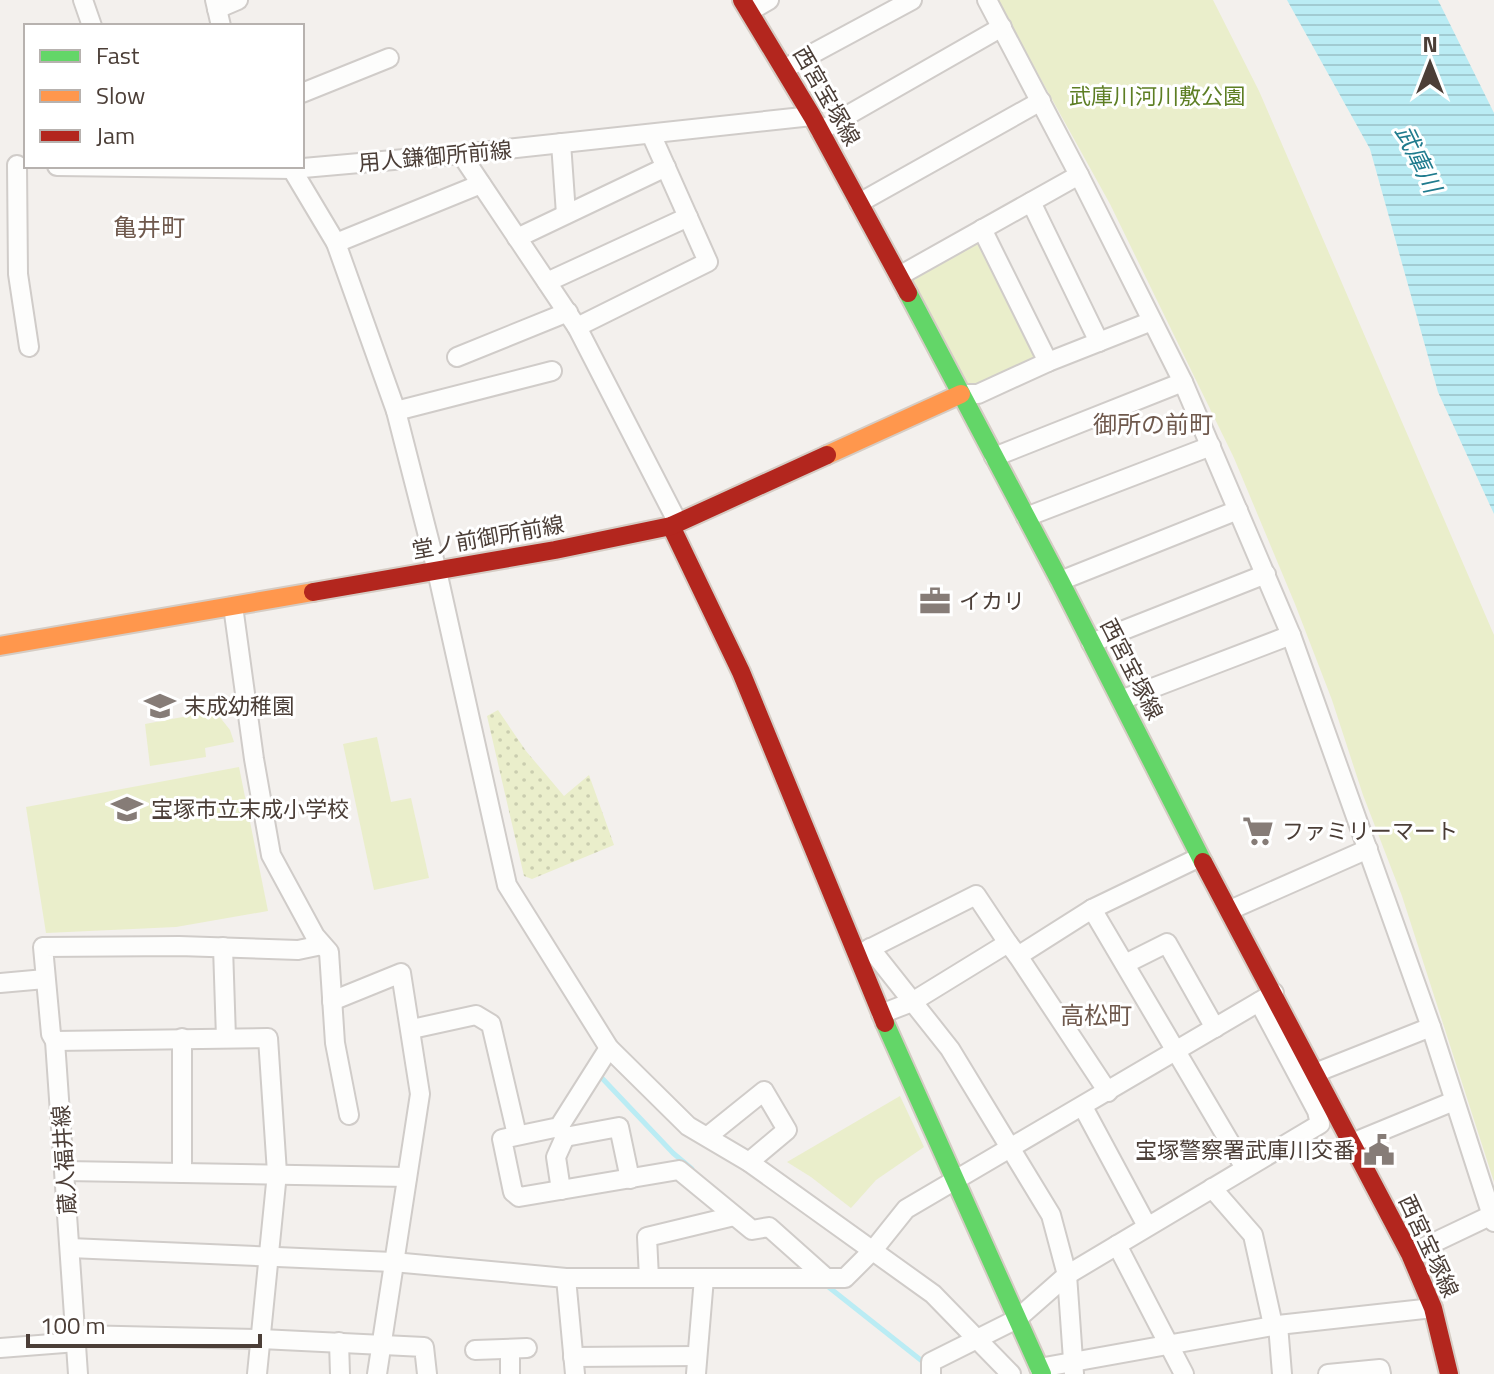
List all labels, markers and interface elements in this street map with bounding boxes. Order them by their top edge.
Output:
legend [24,24,304,168]
north arrow [1390,24,1470,104]
text: N [1422,27,1438,61]
text: Fast [96,37,140,73]
street label: 西宮宝塚線 [785,40,869,152]
text: Slow [96,77,145,113]
park label: 武庫川河川敷公園 [1069,79,1245,113]
text: Jam [96,117,135,153]
water label: 武庫川 [1387,118,1452,202]
street label: 用人鎌御所前線 [357,132,513,180]
district label: 亀井町 [113,209,185,245]
district label: 御所の前町 [1093,406,1213,442]
street label: 堂ノ前御所前線 [409,507,567,567]
office icon: イカリ [918,584,952,618]
place label: イカリ [959,584,1025,618]
street label: 西宮宝塚線 [1092,612,1172,726]
school or university icon: 末成幼稚園 [143,689,177,723]
place label: 末成幼稚園 [184,689,294,723]
school or university icon: 宝塚市立末成小学校 [110,792,144,826]
place label: 宝塚市立末成小学校 [151,792,349,826]
supermarket icon: ファミリーマート [1241,814,1275,848]
place label: ファミリーマート [1282,814,1458,848]
district label: 高松町 [1060,997,1132,1033]
street label: 蔵人福井線 [43,1104,85,1216]
place label: 宝塚警察署武庫川交番 [1135,1133,1355,1167]
public building icon: 宝塚警察署武庫川交番 [1362,1133,1396,1167]
street label: 西宮宝塚線 [1390,1189,1468,1303]
scale bar [28,1298,260,1348]
text: 100 m [40,1307,106,1343]

